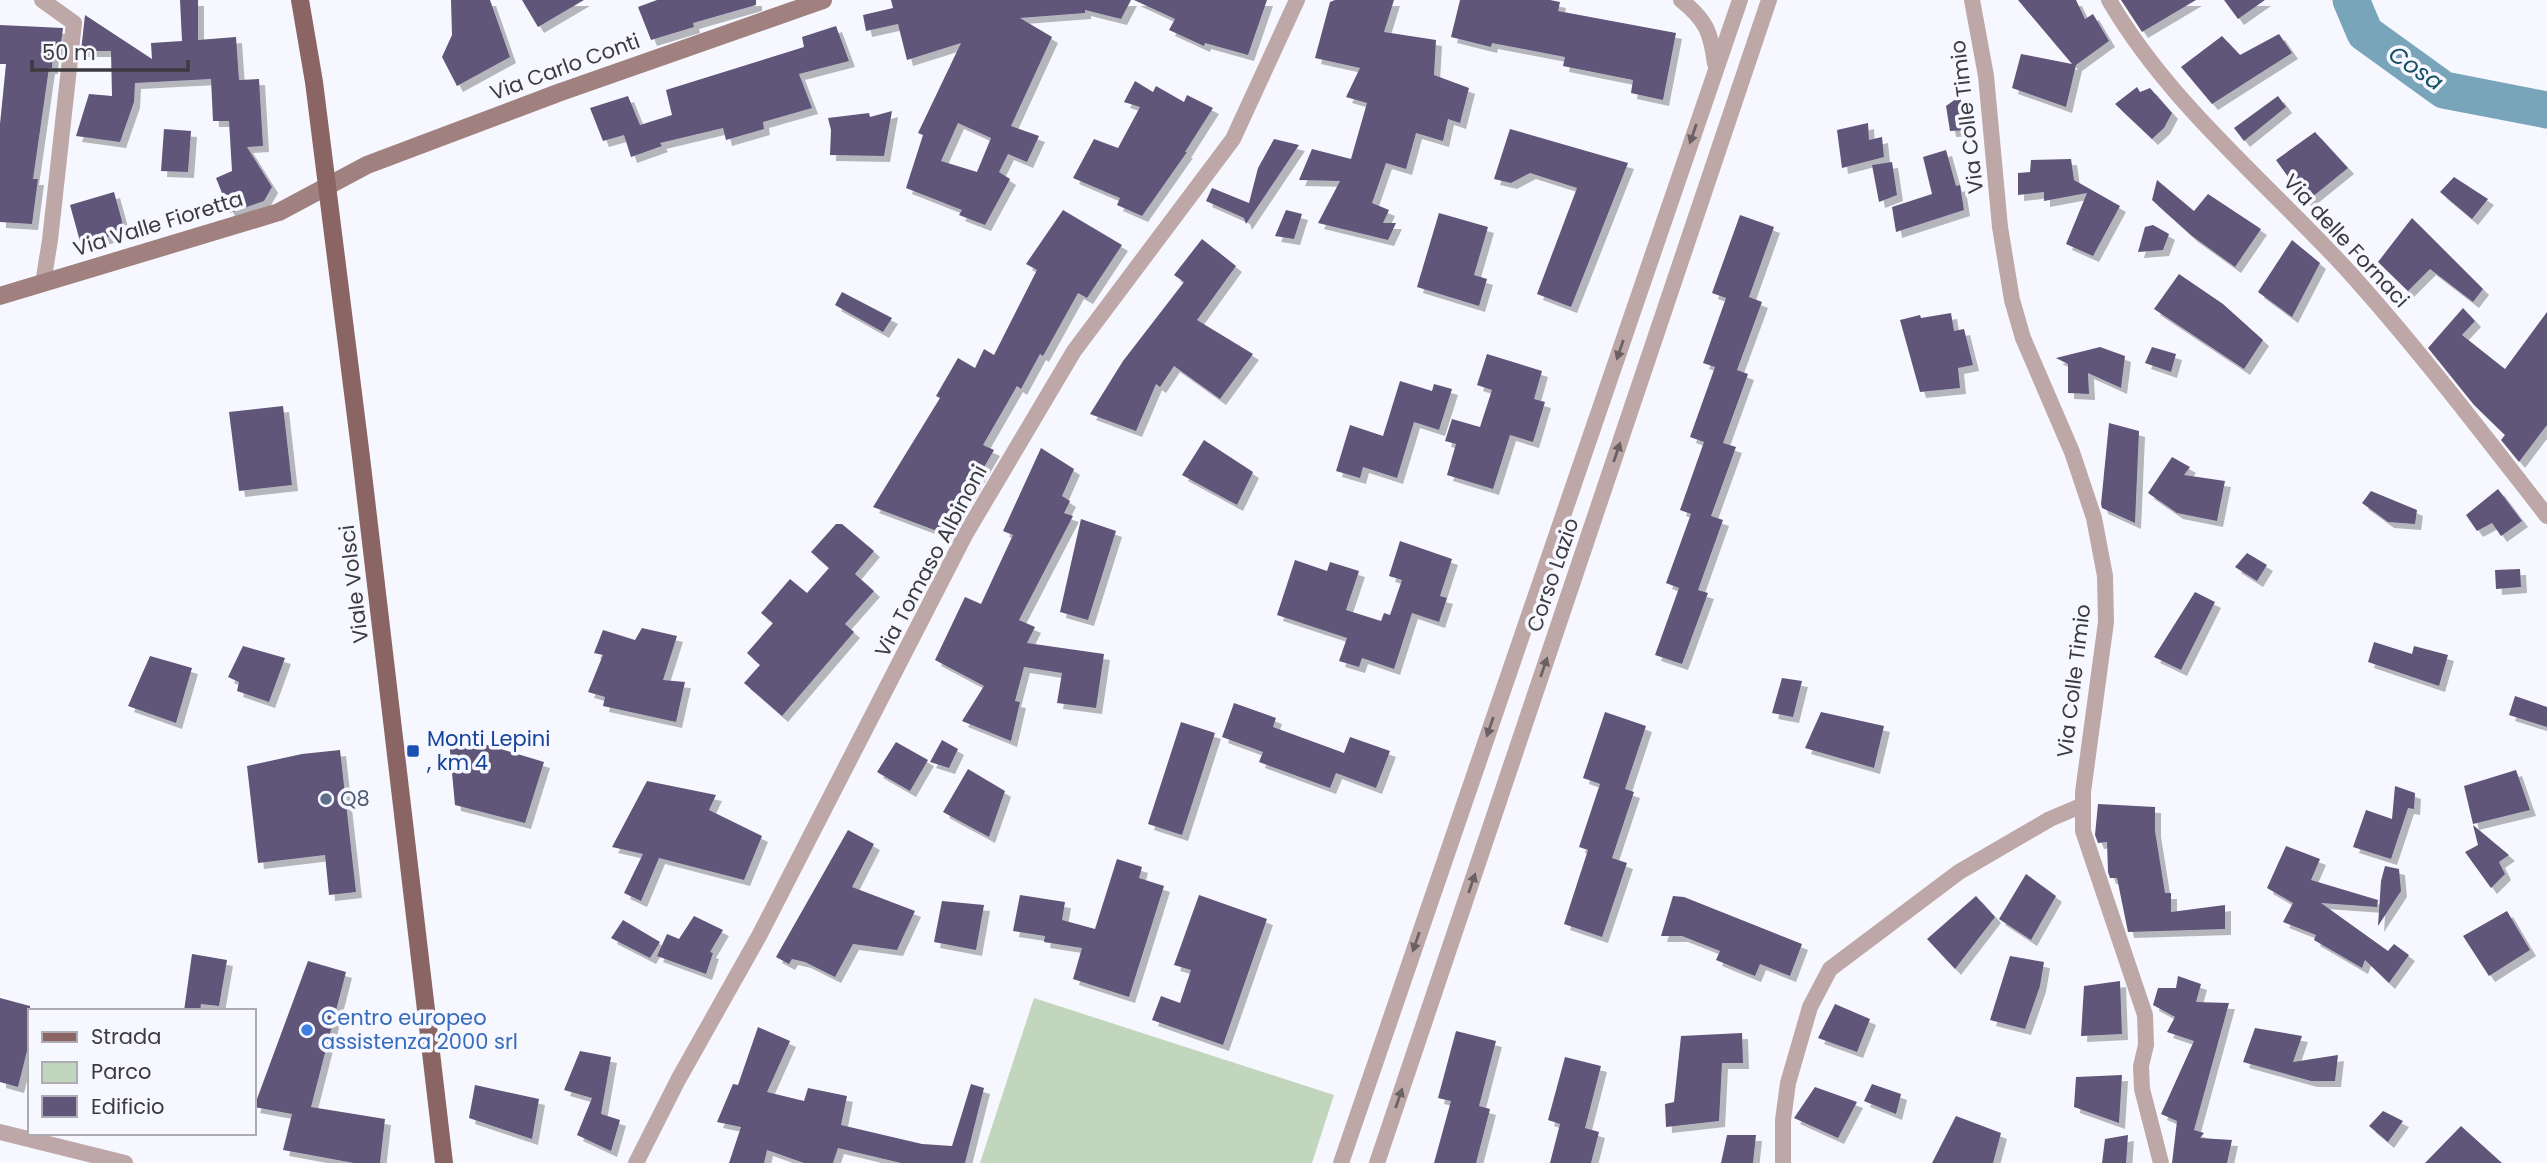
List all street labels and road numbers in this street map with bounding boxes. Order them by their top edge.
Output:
street label: Via Carlo Conti [486,26,644,107]
street label: Via Colle Timio [1943,39,1990,196]
street label: Via delle Fornaci [2277,168,2416,314]
street label: Via Valle Fioretta [69,184,246,263]
street label: Via Tomaso Albinoni [868,459,994,662]
street label: Corso Lazio [1519,514,1586,636]
street label: Viale Volsci [332,523,375,645]
street label: Via Colle Timio [2050,602,2097,759]

